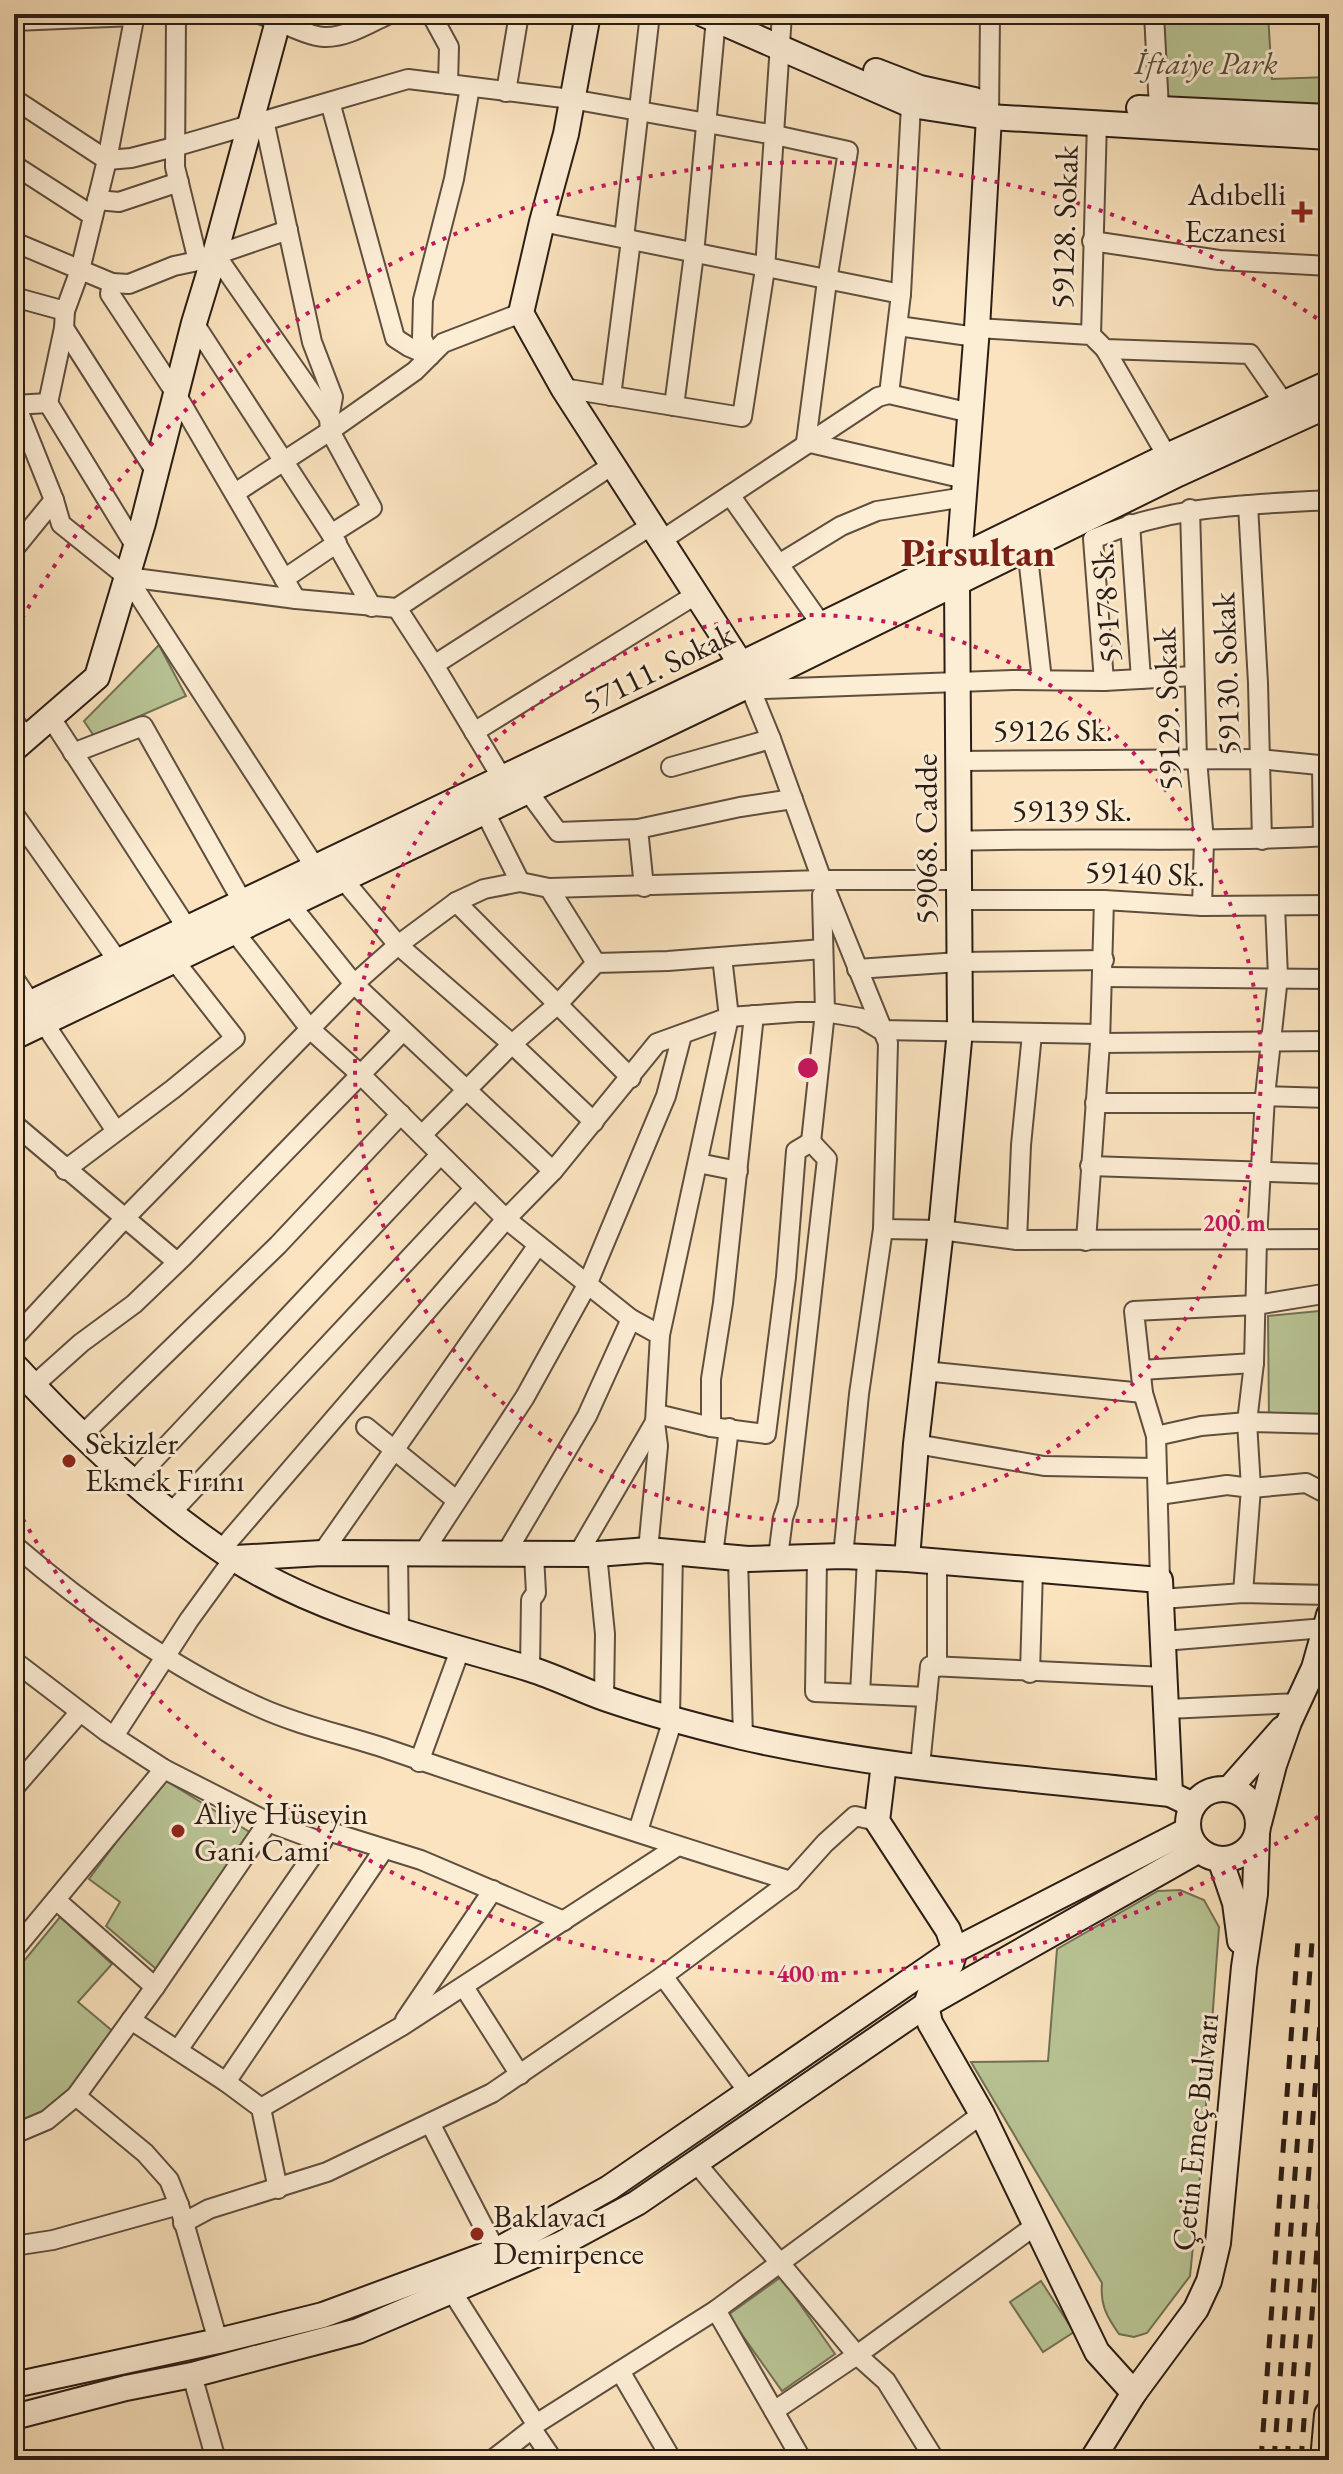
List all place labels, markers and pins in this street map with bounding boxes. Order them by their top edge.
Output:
place label: Adıbelli Eczanesi [1184,173,1286,252]
marker: Adıbelli Eczanesi [1293,203,1311,221]
centre of rings [794,1054,822,1082]
place label: Sekizler Ekmek Fırını [85,1422,244,1501]
marker: Sekizler Ekmek Fırını [60,1452,78,1470]
place label: Aliye Hüseyin Gani Cami [193,1792,368,1871]
marker: Aliye Hüseyin Gani Cami [169,1822,187,1840]
place label: Baklavacı Demirpence [493,2195,644,2274]
marker: Baklavacı Demirpence [468,2225,486,2243]

